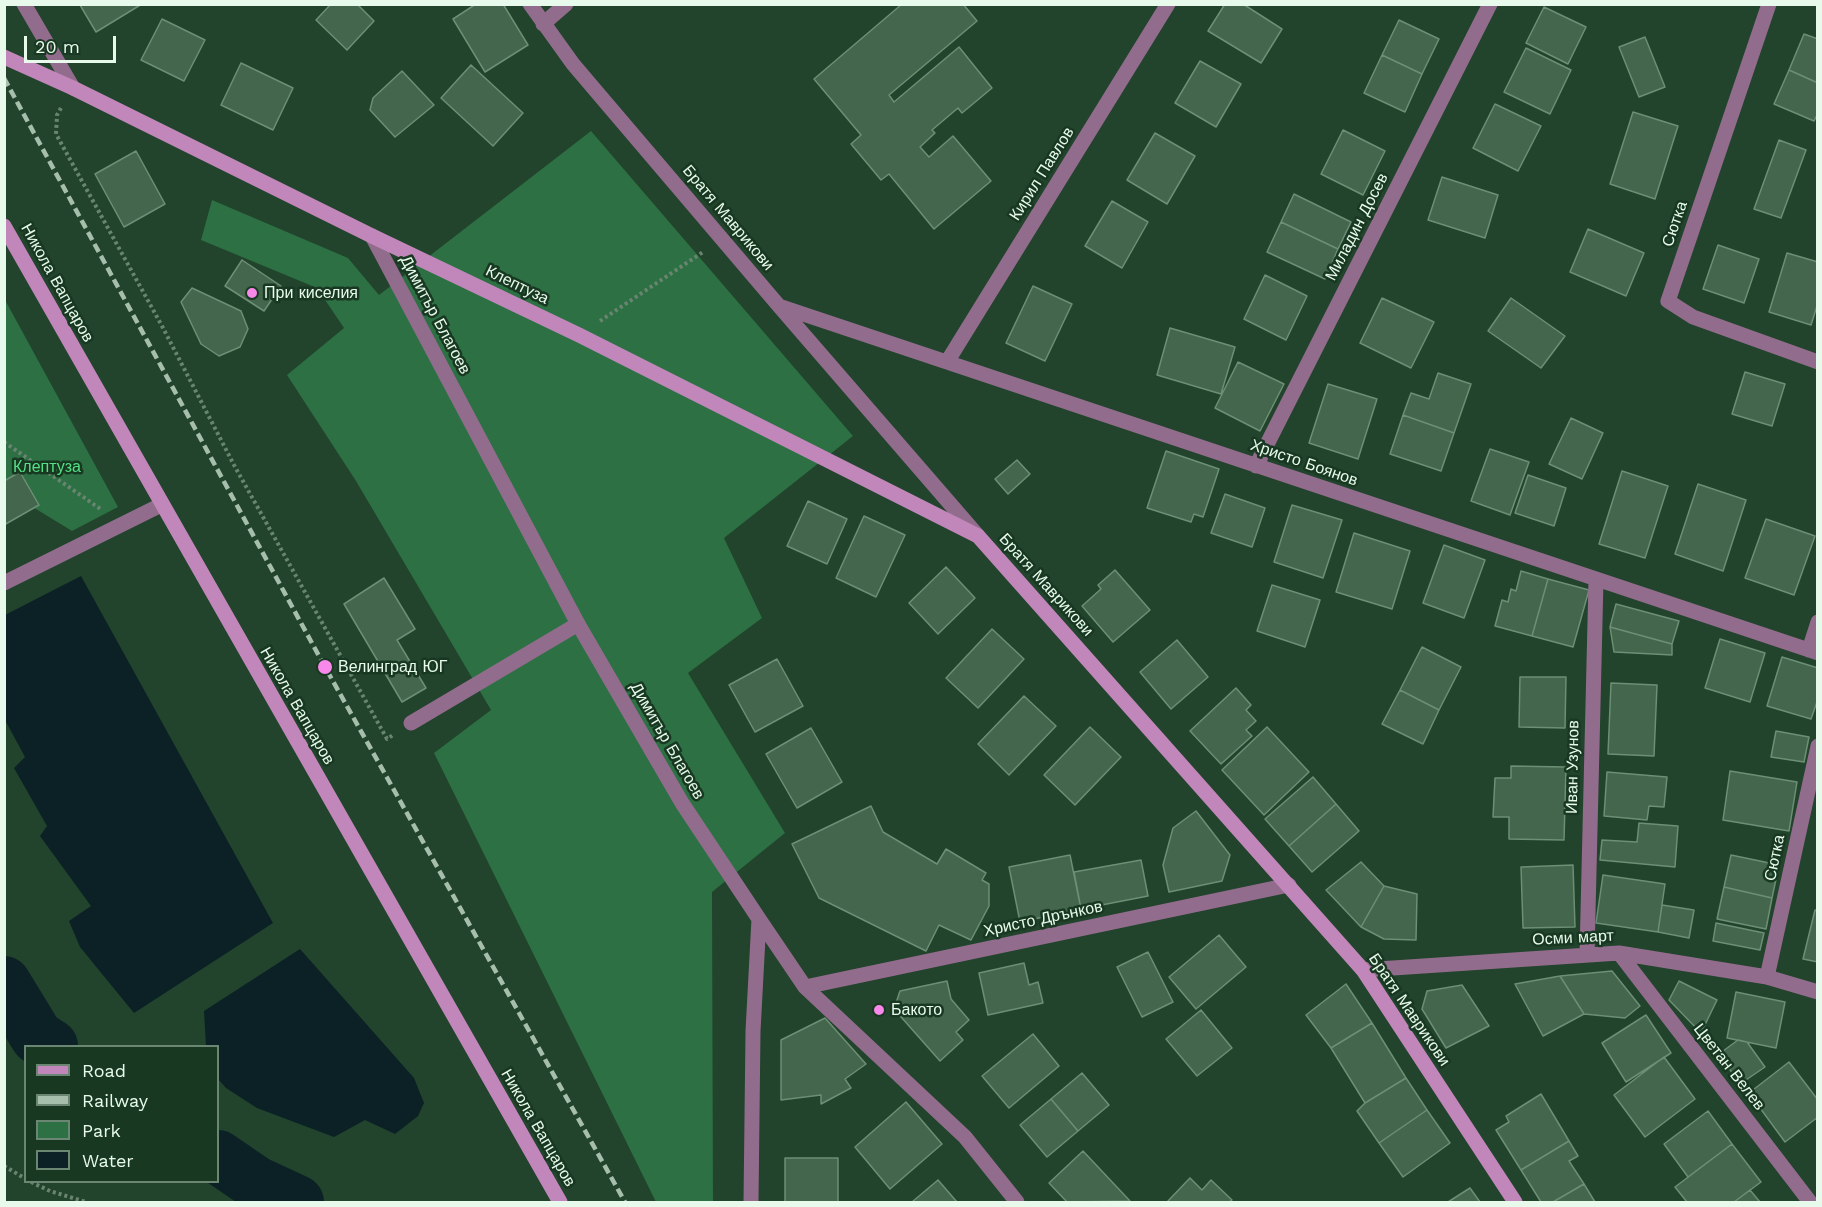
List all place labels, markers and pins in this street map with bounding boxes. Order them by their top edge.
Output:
place label: При киселия [264,283,358,303]
marker: При киселия [245,286,259,300]
place label: Велинград ЮГ [338,657,447,677]
marker: Велинград ЮГ [316,658,334,676]
place label: Бакото [891,1000,942,1020]
marker: Бакото [872,1003,886,1017]

